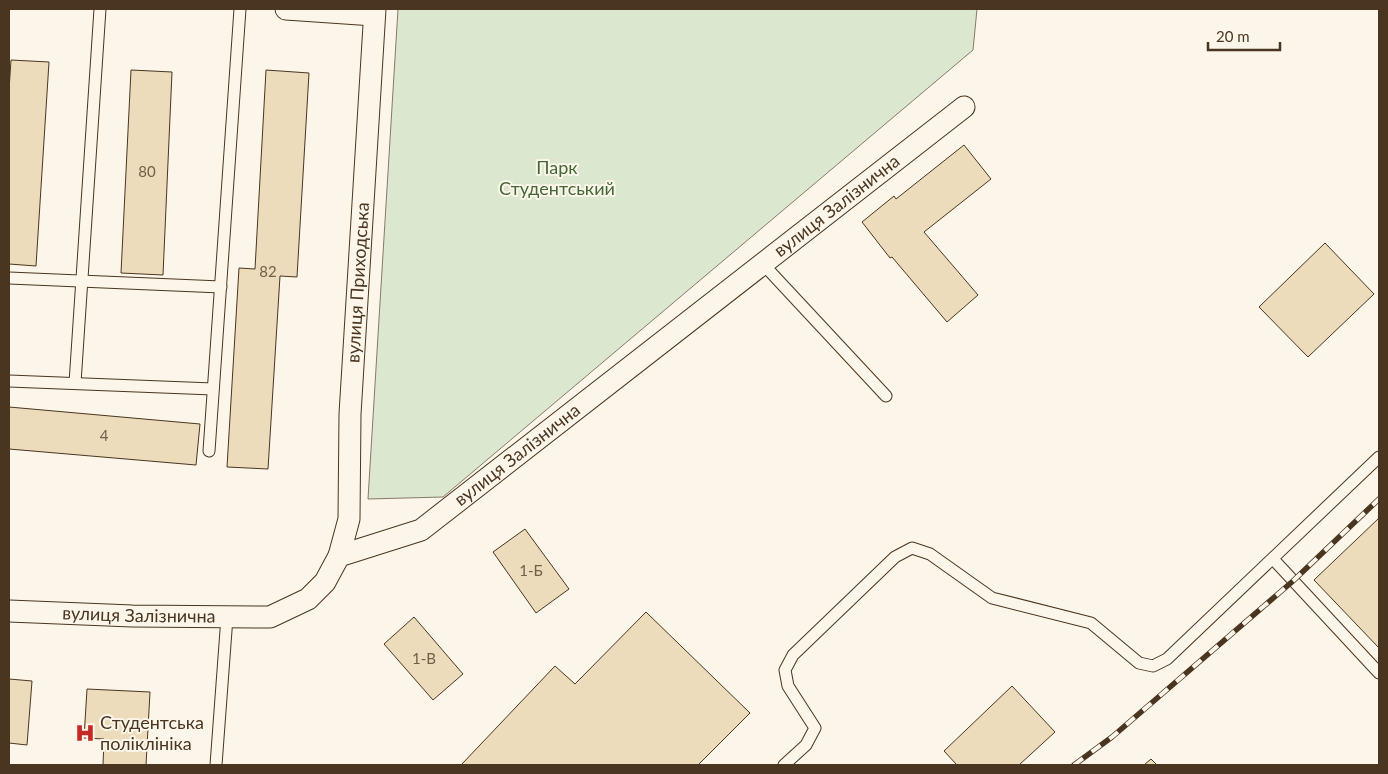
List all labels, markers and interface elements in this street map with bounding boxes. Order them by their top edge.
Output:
scale bar [1208,20,1280,52]
text: 20 m [1216,27,1250,45]
street label: вулиця Залізнична [769,149,904,261]
park label: Парк Студентський [499,156,615,199]
house number: 80 [138,162,156,180]
street label: вулиця Приходська [341,202,373,364]
house number: 82 [259,262,277,280]
street label: вулиця Залізнична [450,398,584,510]
house number: 4 [100,426,109,444]
house number: 1-Б [519,561,543,579]
street label: вулиця Залізнична [62,601,216,627]
house number: 1-В [412,649,436,667]
place label: Студентська поліклініка [100,711,204,754]
hospital icon: Студентська поліклініка [74,722,96,744]

